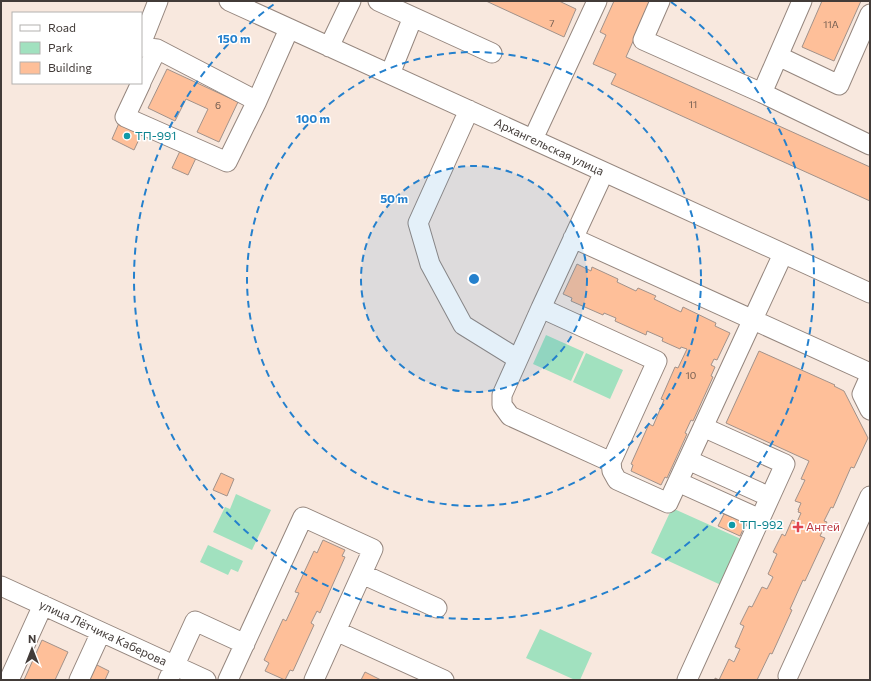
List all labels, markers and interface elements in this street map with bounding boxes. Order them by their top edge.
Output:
legend [12,12,142,84]
house number: 7 [549,17,555,29]
house number: 11А [823,18,839,30]
text: Road [48,20,76,34]
text: 150 m [217,31,251,45]
text: Park [48,40,74,54]
text: Building [48,60,92,74]
house number: 11 [689,98,697,110]
house number: 6 [215,99,221,111]
text: 100 m [296,111,330,125]
street label: Архангельская улица [492,115,606,178]
place label: ТП-991 [135,128,176,142]
marker: ТП-991 [122,131,132,141]
text: 50 m [380,191,408,205]
centre of rings [467,272,481,286]
house number: 10 [686,369,696,381]
place label: ТП-992 [740,517,783,531]
place label: Антей [806,519,840,533]
marker: ТП-992 [727,520,737,530]
marker: Антей [793,522,803,532]
street label: улица Лётчика Каберова [37,596,169,668]
north arrow [12,629,52,669]
text: N [28,632,36,645]

